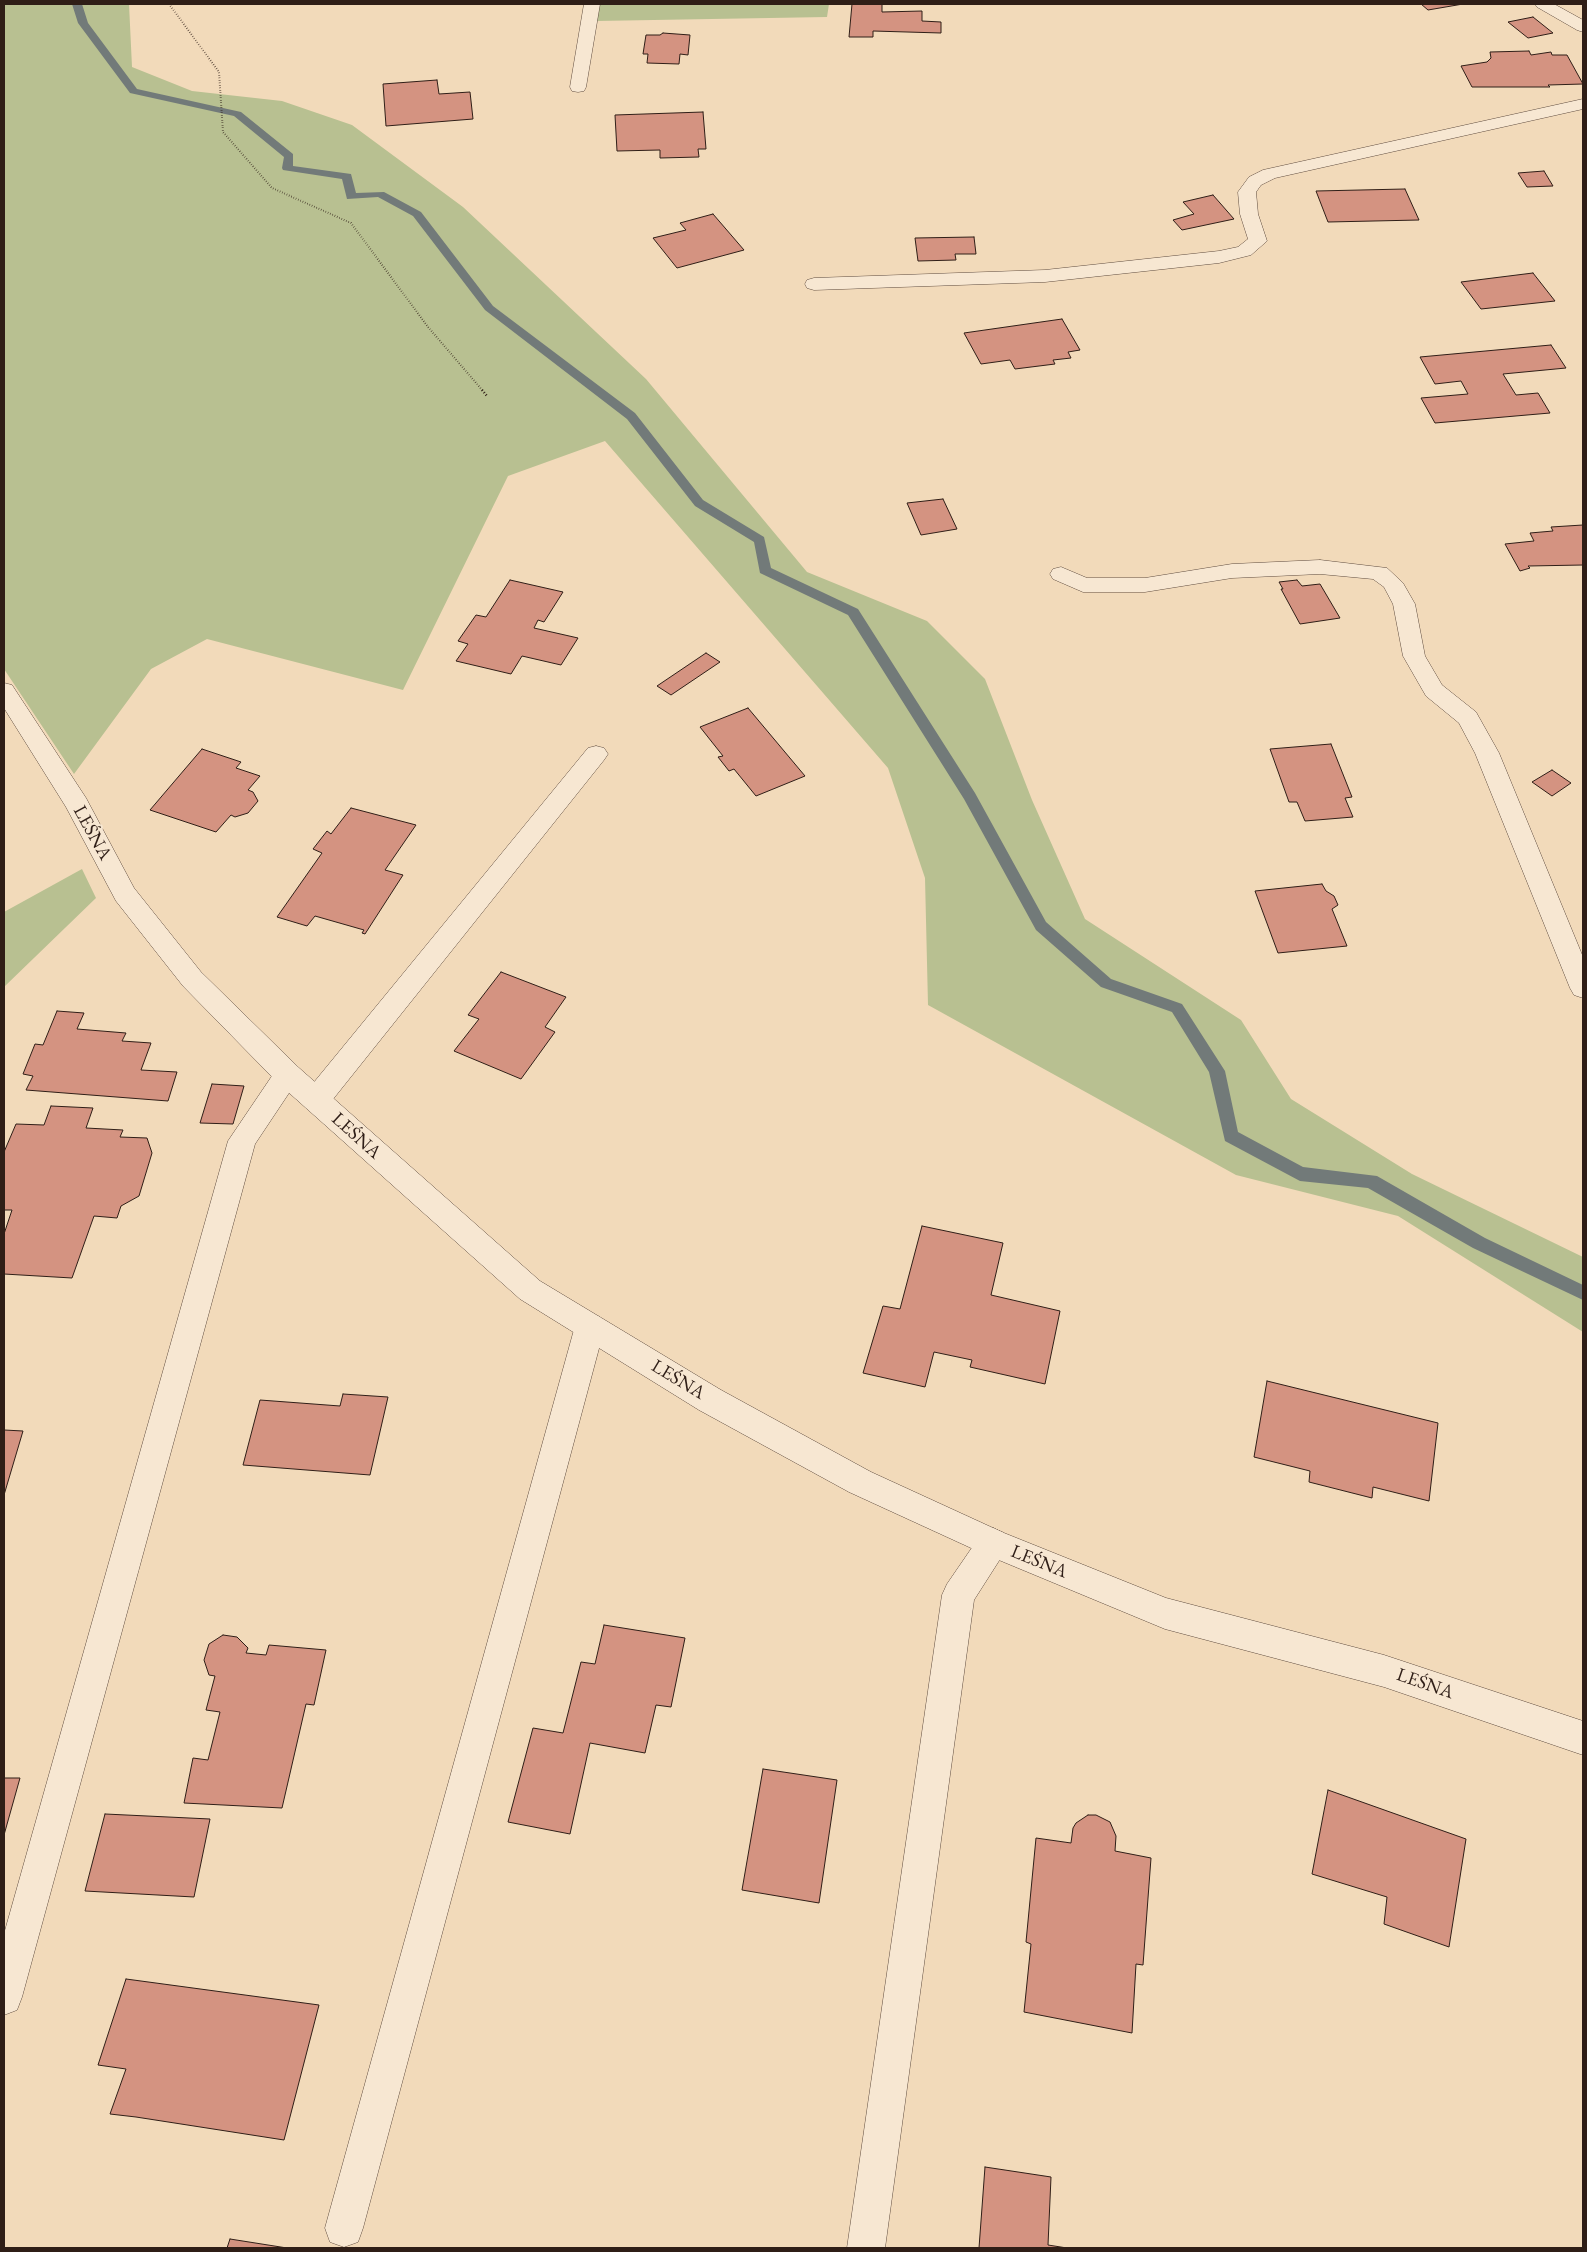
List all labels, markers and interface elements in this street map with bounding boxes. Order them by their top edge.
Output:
street label: LEŚNA [68,802,116,864]
street label: LEŚNA [327,1108,385,1164]
street label: LEŚNA [647,1355,709,1405]
street label: LEŚNA [1007,1540,1071,1584]
street label: LEŚNA [1393,1664,1457,1704]

